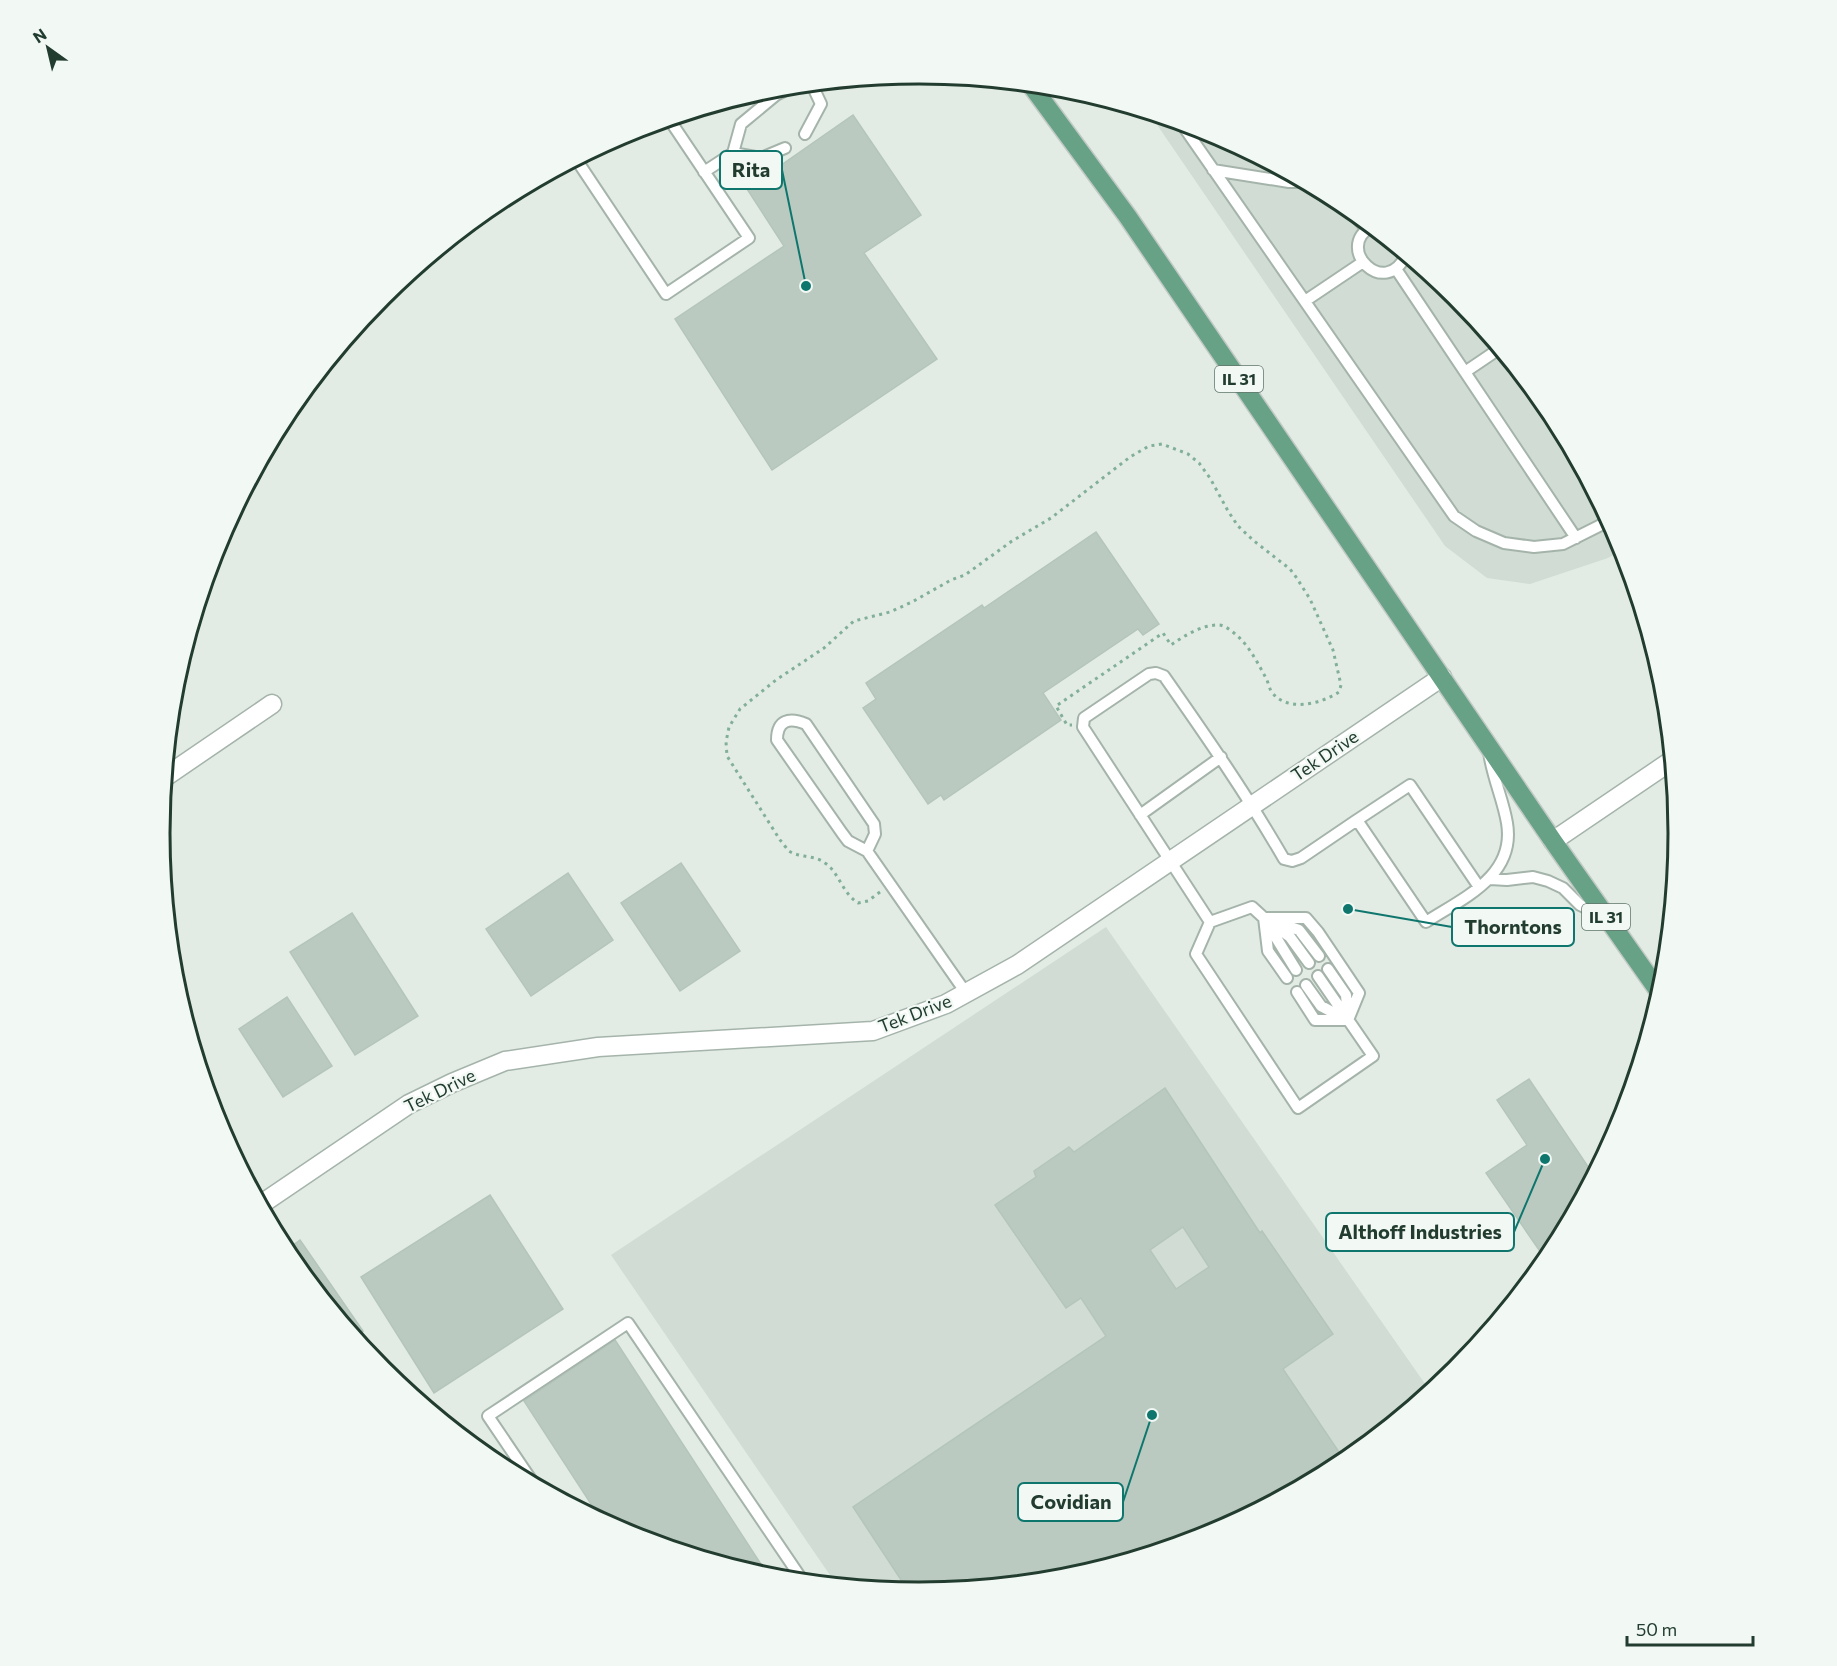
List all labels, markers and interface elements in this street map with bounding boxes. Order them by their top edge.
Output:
north arrow [18,18,78,78]
text: N [29,24,50,46]
callout: Rita [720,151,782,189]
text: Rita [732,157,770,181]
road number: IL 31 [1215,366,1263,392]
street label: Tek Drive [1287,725,1362,786]
road number: IL 31 [1582,904,1630,930]
callout: Thorntons [1452,908,1574,946]
text: Thorntons [1464,914,1562,938]
street label: Tek Drive [875,989,954,1037]
street label: Tek Drive [400,1063,479,1117]
callout: Althoff Industries [1326,1213,1514,1251]
text: Althoff Industries [1338,1219,1502,1243]
callout: Covidian [1018,1483,1123,1521]
text: Covidian [1030,1489,1112,1513]
scale bar [1627,1609,1753,1647]
text: 50 m [1636,1618,1677,1640]

